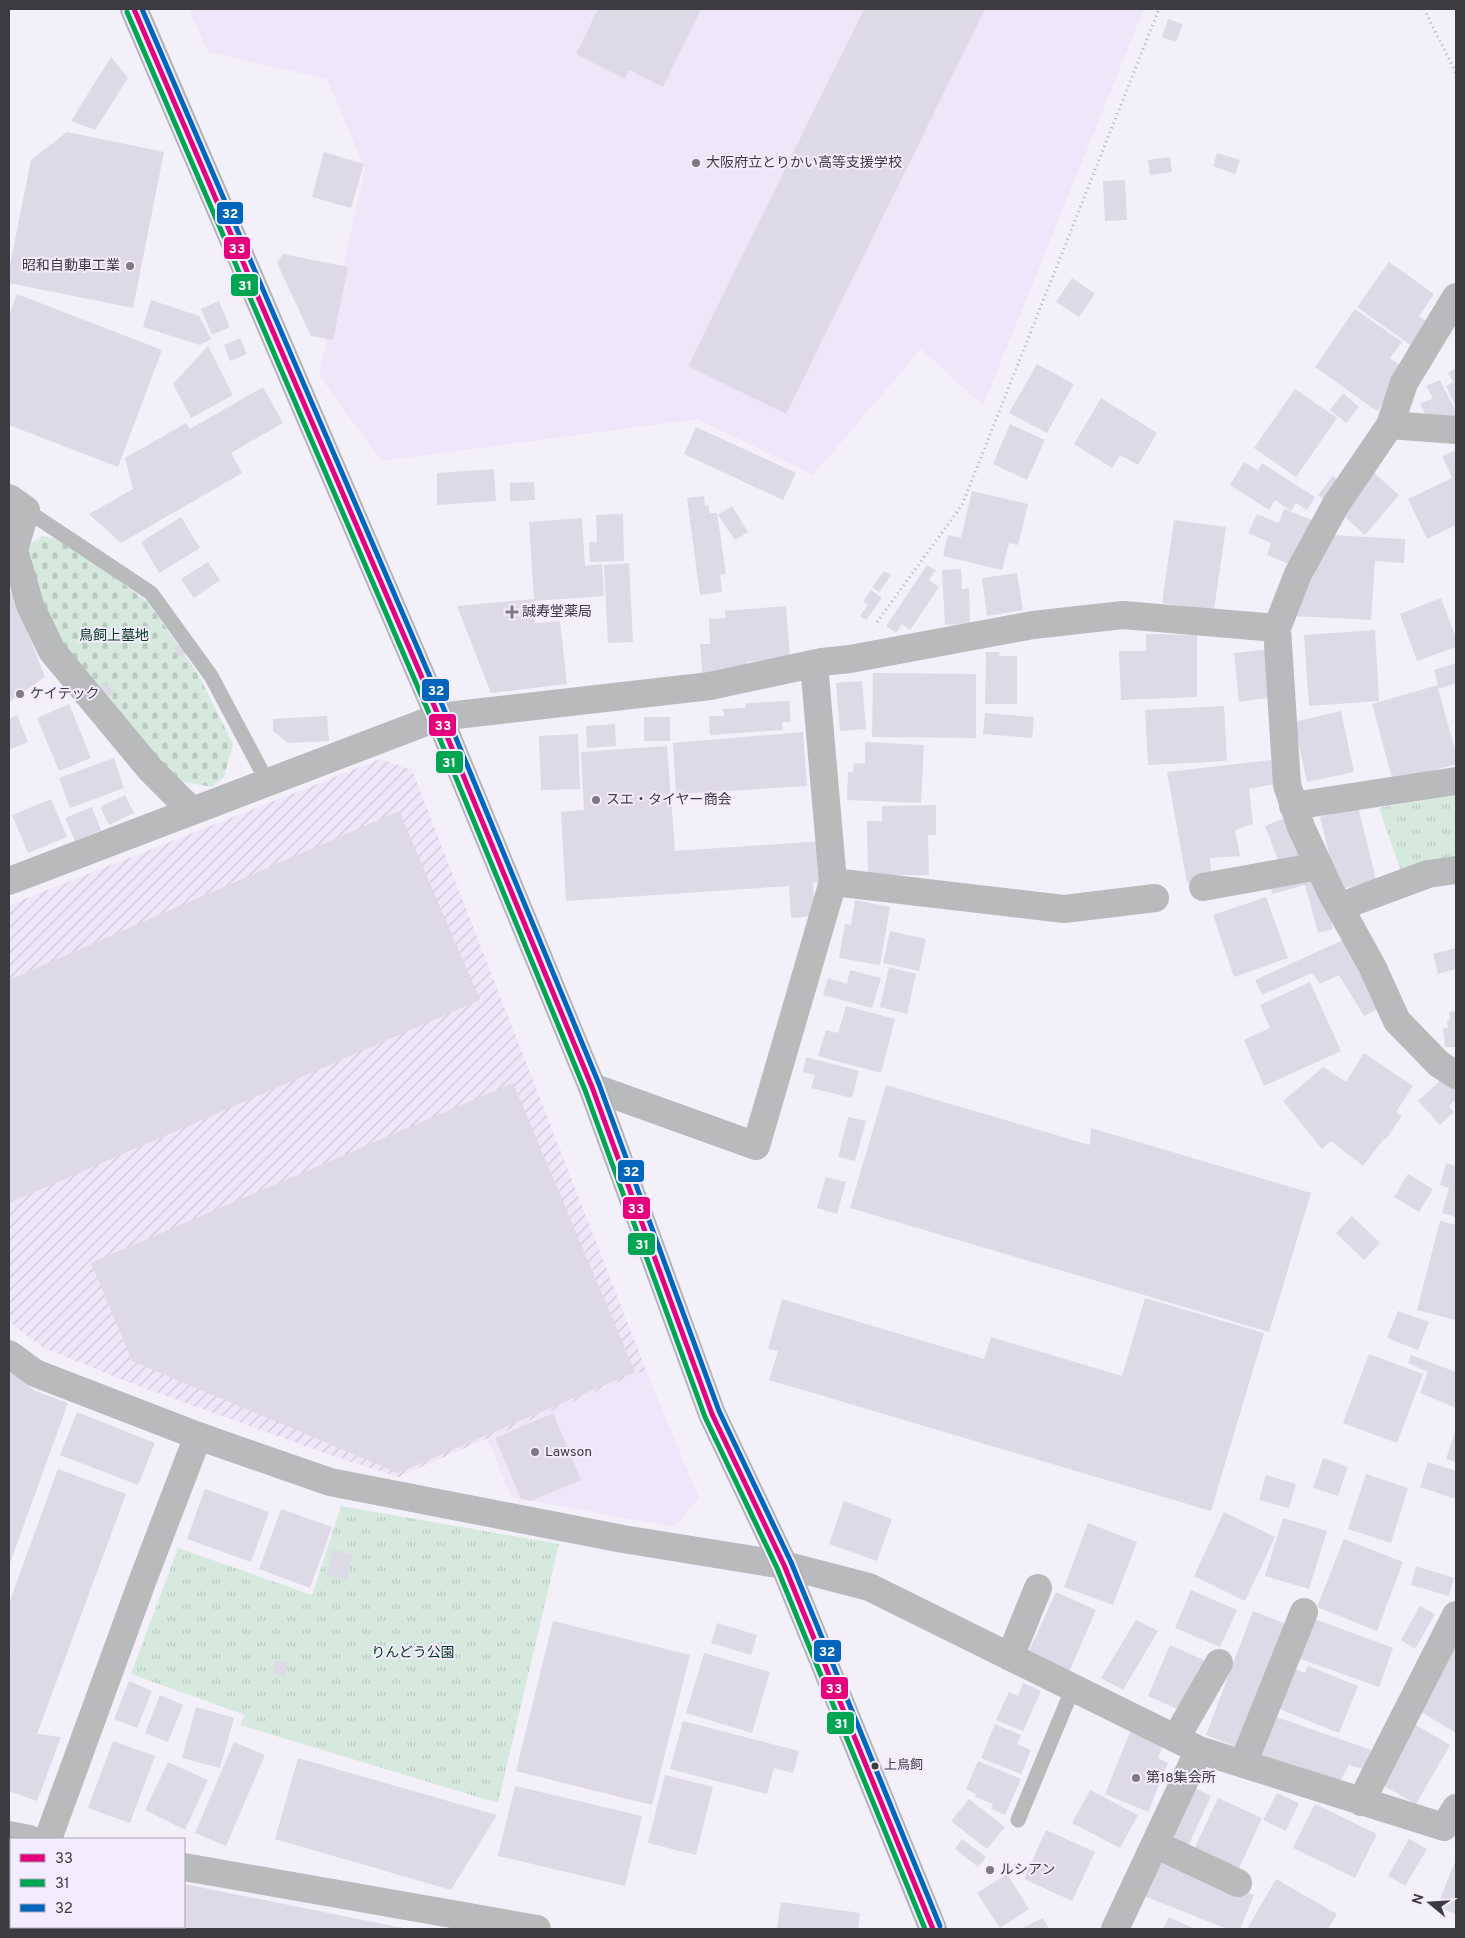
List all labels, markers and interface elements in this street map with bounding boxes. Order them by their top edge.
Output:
place label: 大阪府立とりかい高等支援学校 [706,154,902,172]
marker: 大阪府立とりかい高等支援学校 [690,157,702,169]
line badge: 32 [216,201,244,225]
text: 32 [222,206,238,223]
line badge: 33 [223,236,251,260]
text: 33 [229,241,245,258]
place label: 昭和自動車工業 [22,258,120,275]
marker: 昭和自動車工業 [124,260,136,272]
line badge: 31 [230,273,259,297]
text: 31 [238,278,252,295]
place label: 誠寿堂薬局 [522,604,592,621]
marker: 誠寿堂薬局 [506,606,518,618]
park label: 鳥飼上墓地 [79,628,149,645]
line badge: 32 [421,678,450,702]
text: 32 [428,683,444,700]
place label: ケイテック [30,686,99,703]
marker: ケイテック [14,688,26,700]
line badge: 33 [428,713,457,737]
text: 33 [435,718,451,735]
line badge: 31 [435,750,464,774]
text: 31 [442,755,456,772]
place label: スエ・タイヤー商会 [606,792,732,809]
marker: スエ・タイヤー商会 [590,794,602,806]
line badge: 32 [617,1159,645,1183]
text: 32 [623,1164,639,1181]
line badge: 33 [622,1196,651,1220]
text: 33 [628,1201,644,1218]
line badge: 31 [627,1232,656,1256]
text: 31 [635,1237,649,1254]
place label: Lawson [545,1444,592,1461]
marker: Lawson [529,1446,541,1458]
line badge: 32 [813,1639,842,1663]
text: 32 [819,1644,835,1661]
park label: りんどう公園 [371,1645,455,1662]
line badge: 33 [820,1676,849,1700]
text: 33 [826,1681,842,1698]
line badge: 31 [826,1711,855,1735]
text: 31 [834,1716,848,1733]
place label: 上鳥飼 [884,1758,923,1774]
marker: 上鳥飼 [870,1761,880,1771]
place label: 第18集会所 [1146,1769,1216,1787]
marker: 第18集会所 [1130,1772,1142,1784]
legend [10,1838,185,1928]
text: 33 [55,1850,73,1869]
place label: ルシアン [1000,1862,1055,1879]
marker: ルシアン [984,1864,996,1876]
text: 31 [55,1875,70,1894]
north arrow [1405,1878,1455,1928]
text: N [1409,1892,1429,1907]
text: 32 [55,1900,73,1919]

